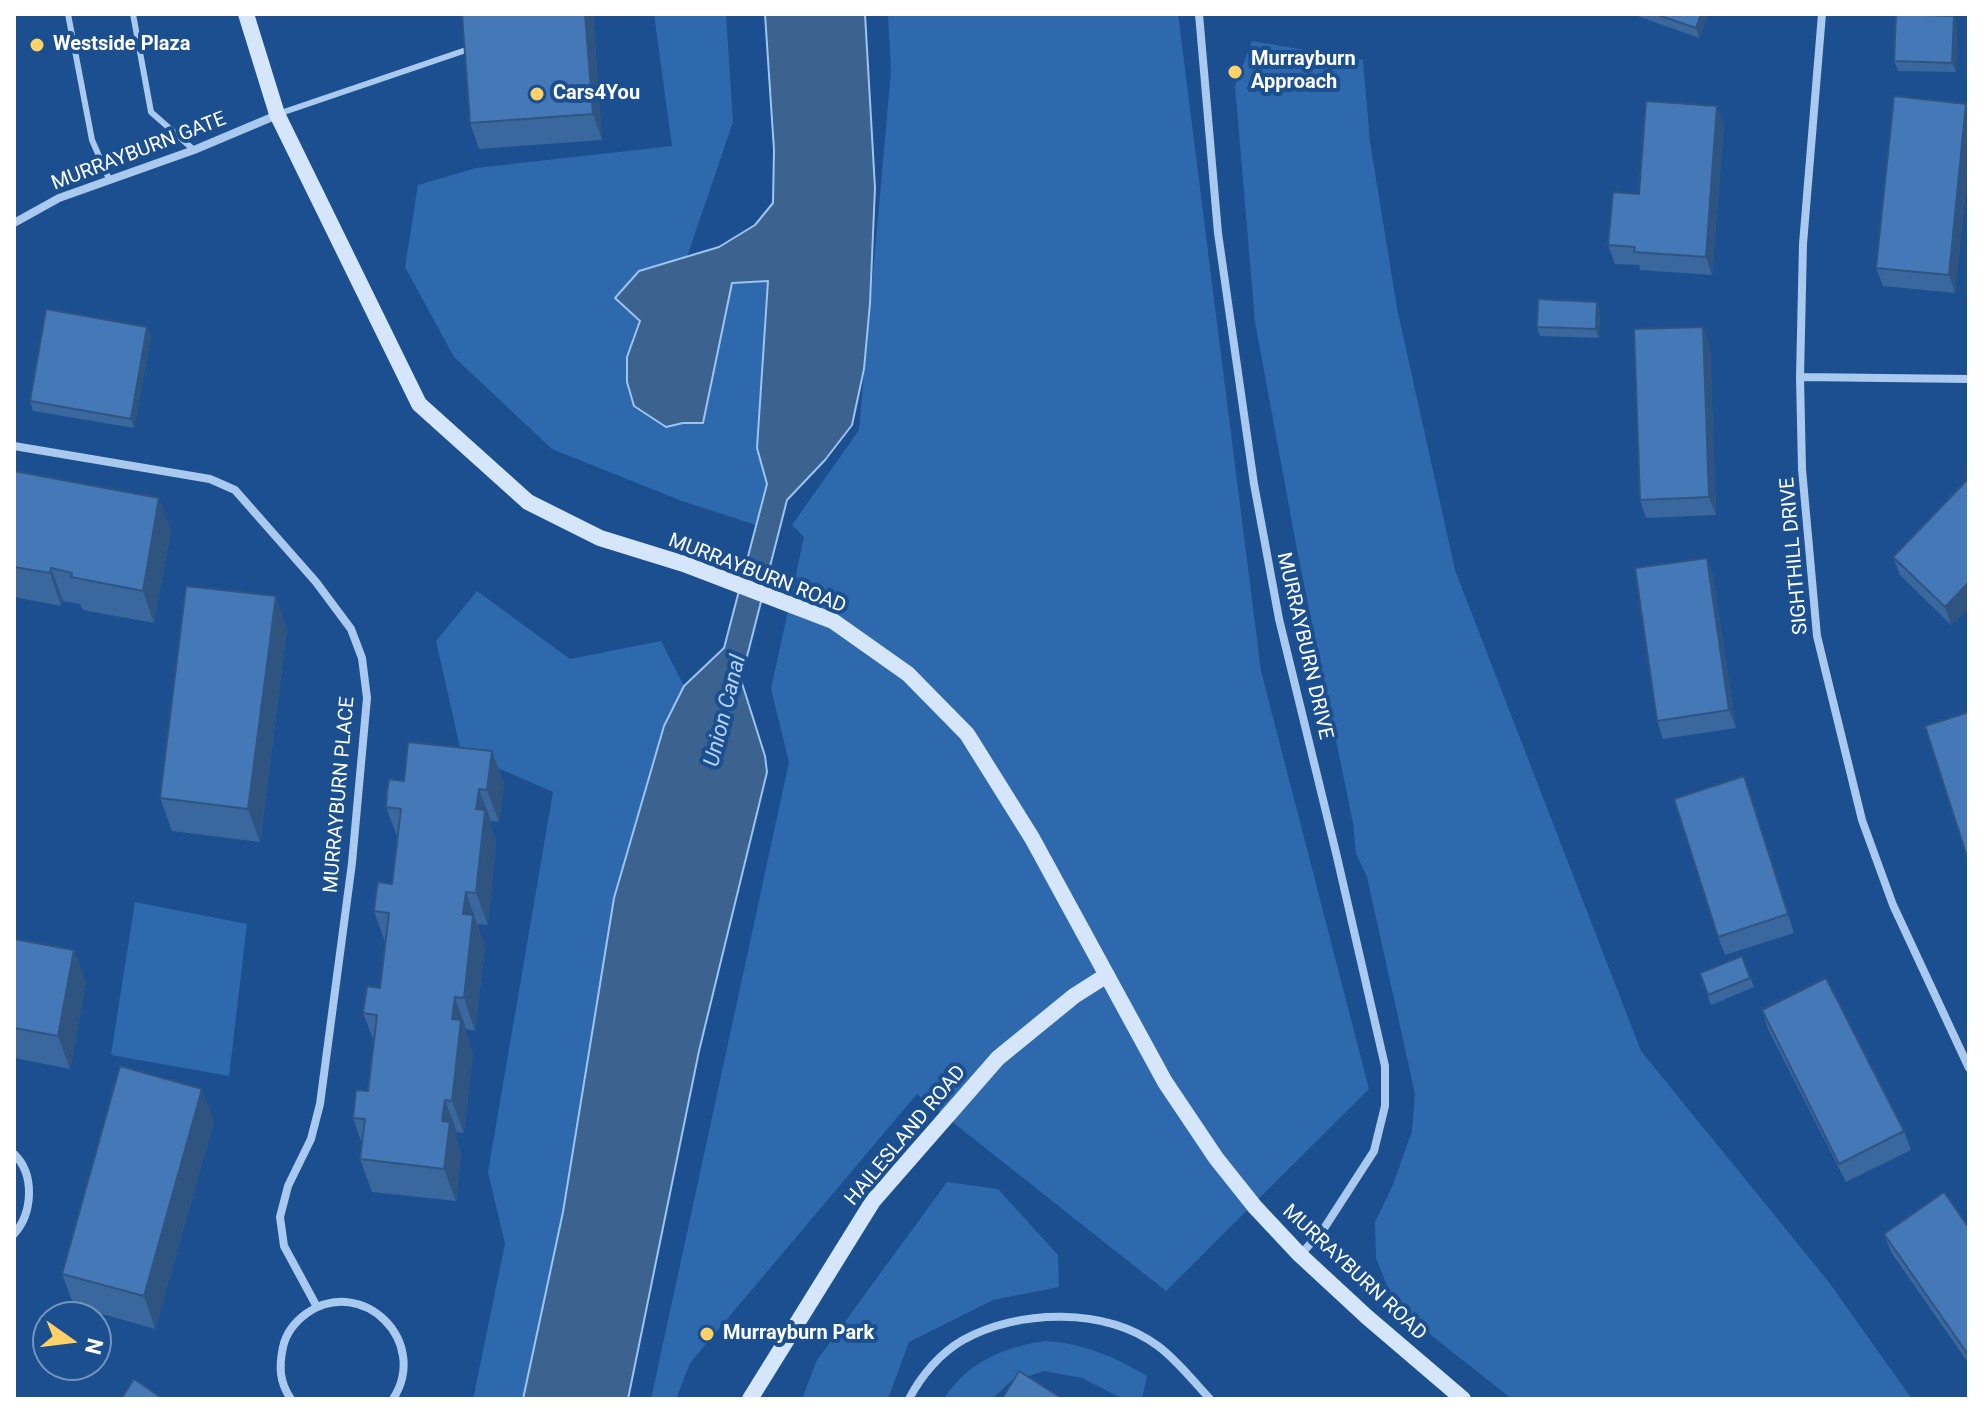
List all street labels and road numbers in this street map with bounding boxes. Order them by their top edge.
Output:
street label: MURRAYBURN GATE [48,108,230,196]
street label: SIGHTHILL DRIVE [1776,476,1814,636]
street label: MURRAYBURN ROAD [665,529,849,619]
street label: MURRAYBURN DRIVE [1271,550,1337,742]
street label: MURRAYBURN PLACE [319,696,361,894]
street label: HAILESLAND ROAD [840,1061,972,1211]
street label: MURRAYBURN ROAD [1277,1200,1431,1346]

